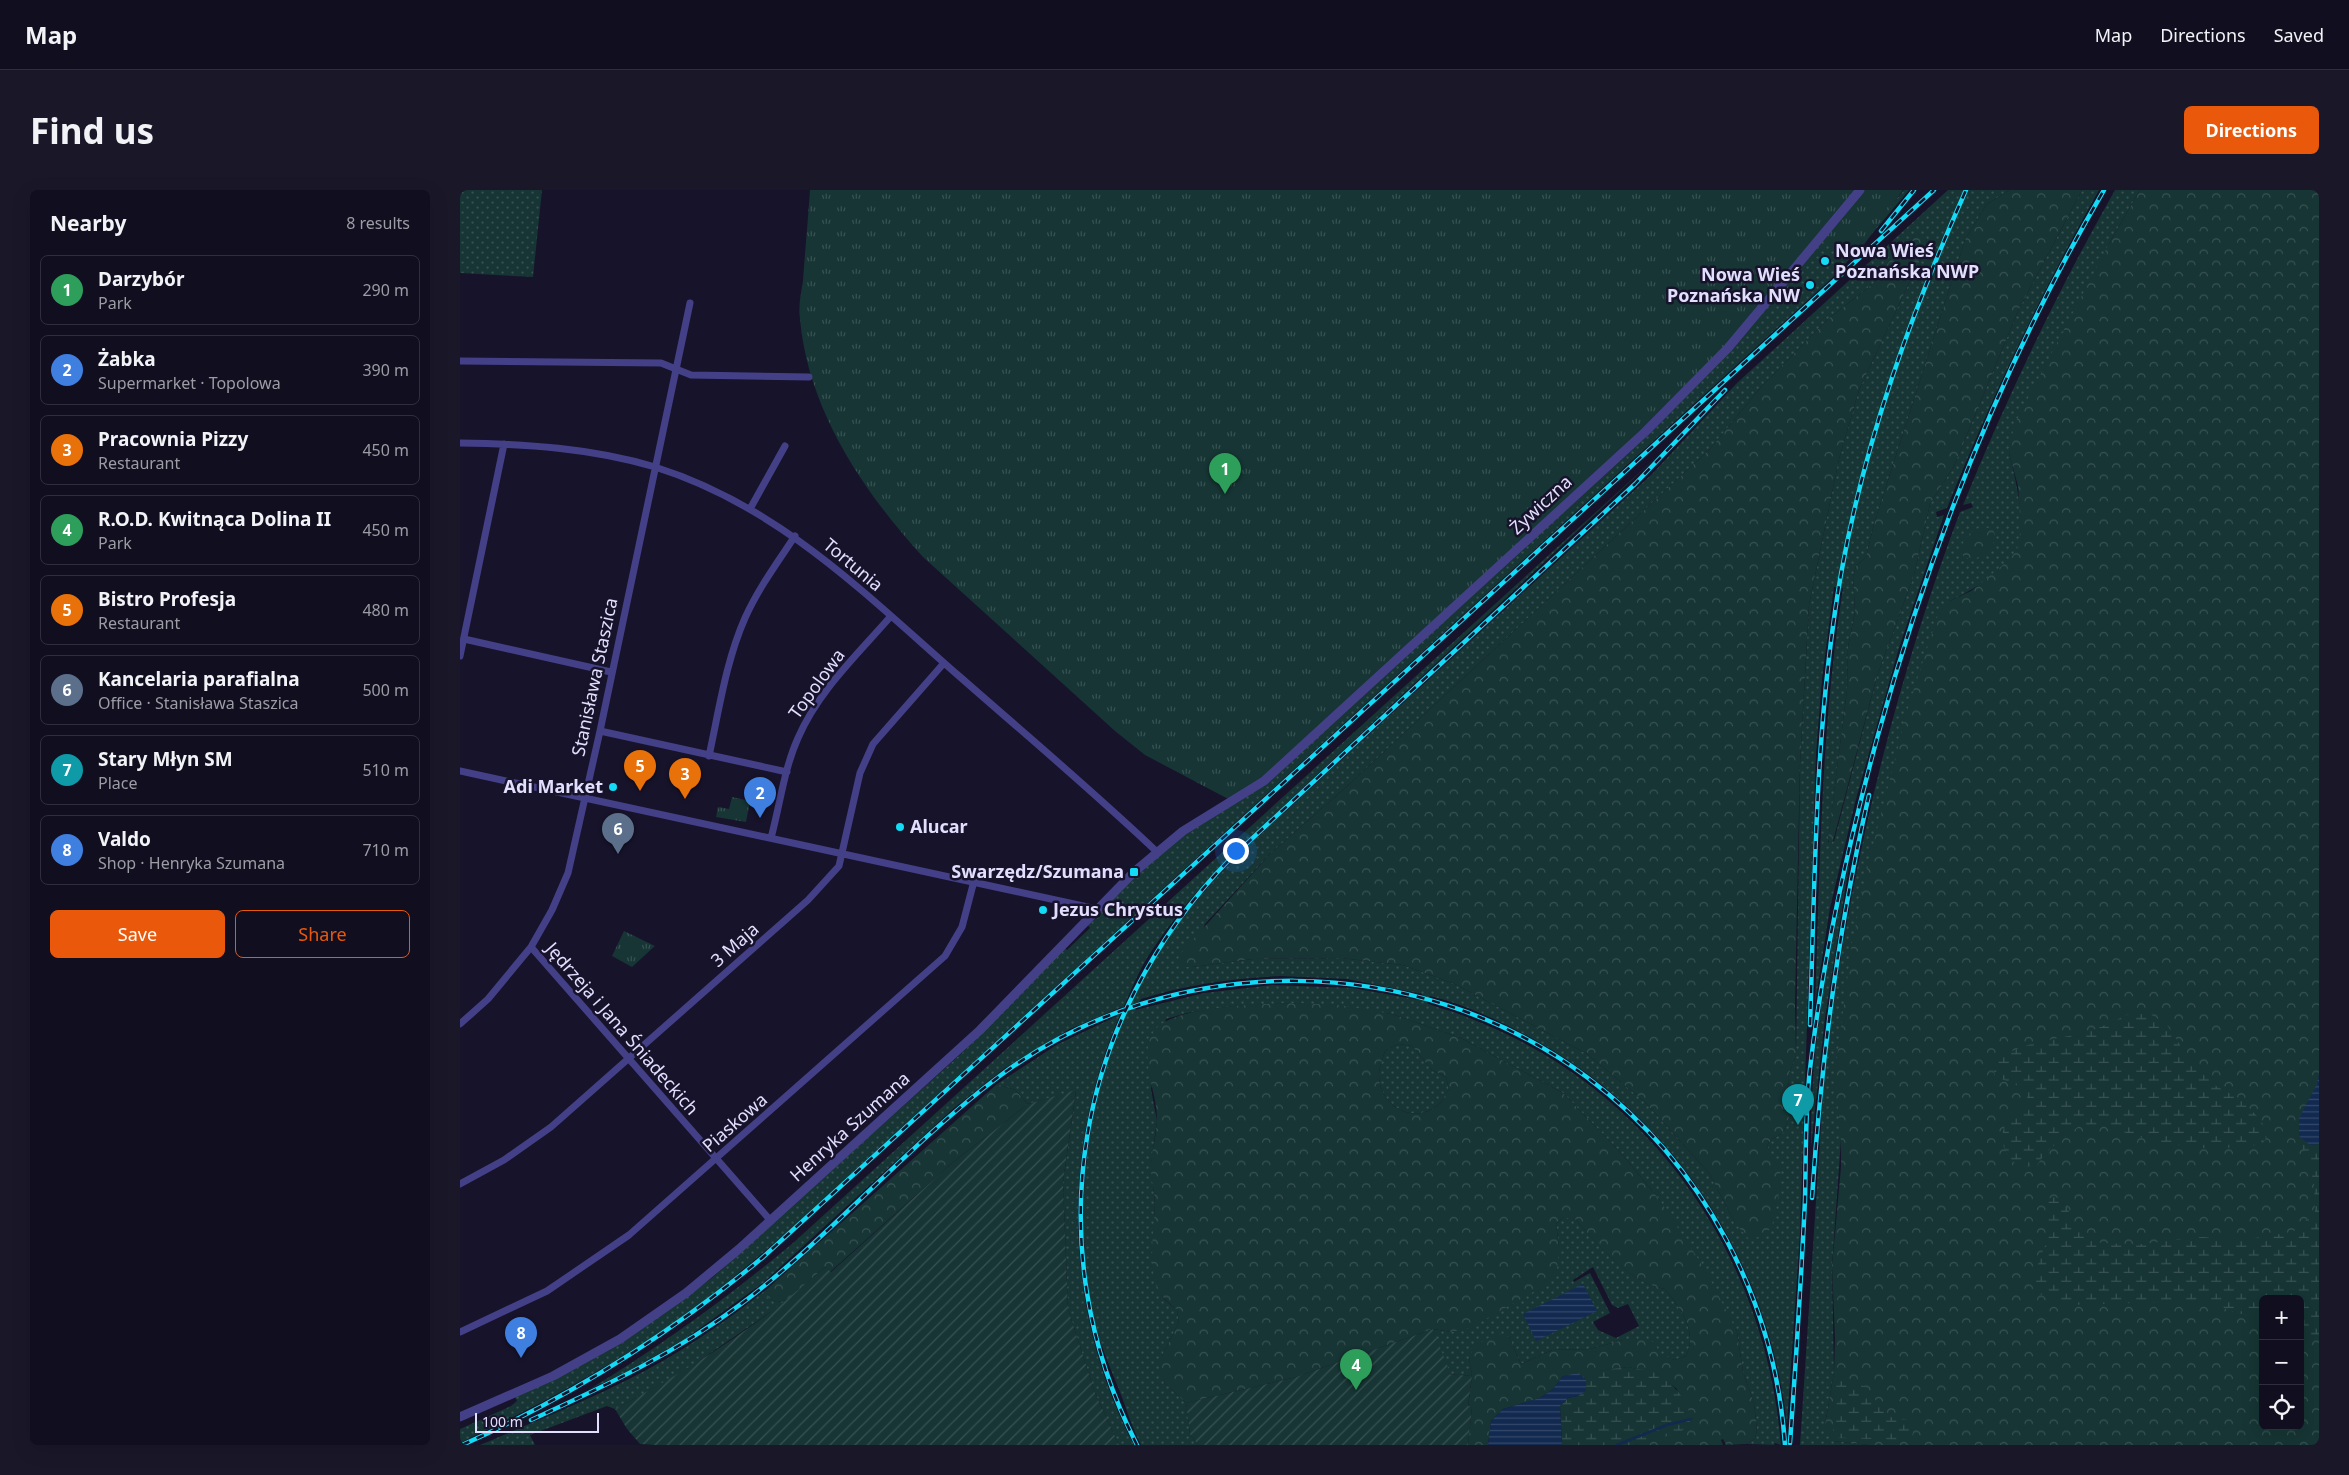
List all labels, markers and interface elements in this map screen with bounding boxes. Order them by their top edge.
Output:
text: Map [25,18,77,51]
text: Map [2095,23,2132,47]
text: Directions [2160,23,2246,47]
text: Saved [2274,23,2324,47]
button: Directions [2184,106,2319,154]
text: Find us [30,107,154,154]
text: Nearby [50,209,126,237]
text: 8 results [346,212,410,234]
place label: Nowa Wieś Poznańska NWP [1835,238,1979,283]
marker: Nowa Wieś Poznańska NWP [1819,255,1831,267]
place label: Nowa Wieś Poznańska NW [1667,262,1801,307]
text: Darzybór [98,266,184,292]
text: 1 [62,279,72,301]
text: 290 m [362,279,409,301]
marker: Nowa Wieś Poznańska NW [1804,279,1816,291]
text: Park [98,292,132,314]
text: Żabka [98,346,156,372]
text: 2 [62,359,72,381]
text: 390 m [362,359,409,381]
text: Supermarket · Topolowa [98,372,281,394]
text: Pracownia Pizzy [98,426,248,452]
text: 3 [62,439,72,461]
text: 450 m [362,439,409,461]
text: Restaurant [98,452,180,474]
pin: 1 [1209,453,1241,494]
street label: Żywiczna [1504,469,1577,539]
text: R.O.D. Kwitnąca Dolina II [98,506,331,532]
text: 4 [62,519,72,541]
text: 450 m [362,519,409,541]
text: Park [98,532,132,554]
street label: Tortunia [819,532,888,596]
text: Bistro Profesja [98,586,236,612]
street label: Stanisława Staszica [565,595,623,758]
text: 5 [62,599,72,621]
text: 480 m [362,599,409,621]
text: Restaurant [98,612,180,634]
street label: Topolowa [783,644,850,723]
text: Kancelaria parafialna [98,666,300,692]
text: 6 [62,679,72,701]
text: 500 m [362,679,409,701]
text: Office · Stanisława Staszica [98,692,298,714]
text: Stary Młyn SM [98,746,233,772]
pin: 5 [624,750,656,791]
pin: 3 [669,758,701,799]
text: 7 [62,759,72,781]
text: 510 m [362,759,409,781]
text: Place [98,772,138,794]
place label: Adi Market [504,774,603,798]
pin: 2 [744,777,776,818]
marker: Adi Market [607,781,619,793]
pin: 6 [602,813,634,854]
place label: Alucar [910,814,968,838]
marker: Alucar [894,821,906,833]
text: Valdo [98,826,151,852]
your location [1223,838,1249,864]
text: 8 [62,839,72,861]
text: 710 m [362,839,409,861]
text: Shop · Henryka Szumana [98,852,285,874]
place label: Swarzędz/Szumana [951,859,1124,883]
marker: Swarzędz/Szumana [1128,866,1140,878]
place label: Jezus Chrystus [1051,897,1183,921]
marker: Jezus Chrystus [1037,904,1049,916]
button: Save [50,910,225,958]
button: Share [235,910,410,958]
street label: 3 Maja [705,917,763,972]
street label: Jędrzeja i Jana Śniadeckich [540,935,704,1120]
street label: Henryka Szumana [784,1066,914,1186]
pin: 7 [1782,1084,1814,1125]
street label: Piaskowa [697,1087,772,1157]
map controls [2259,1295,2304,1430]
button: + [2259,1295,2304,1340]
pin: 8 [505,1317,537,1358]
button: − [2259,1340,2304,1385]
pin: 4 [1340,1349,1372,1390]
button: locate [2259,1385,2304,1430]
scale bar [475,1410,599,1433]
text: 100 m [482,1412,523,1431]

